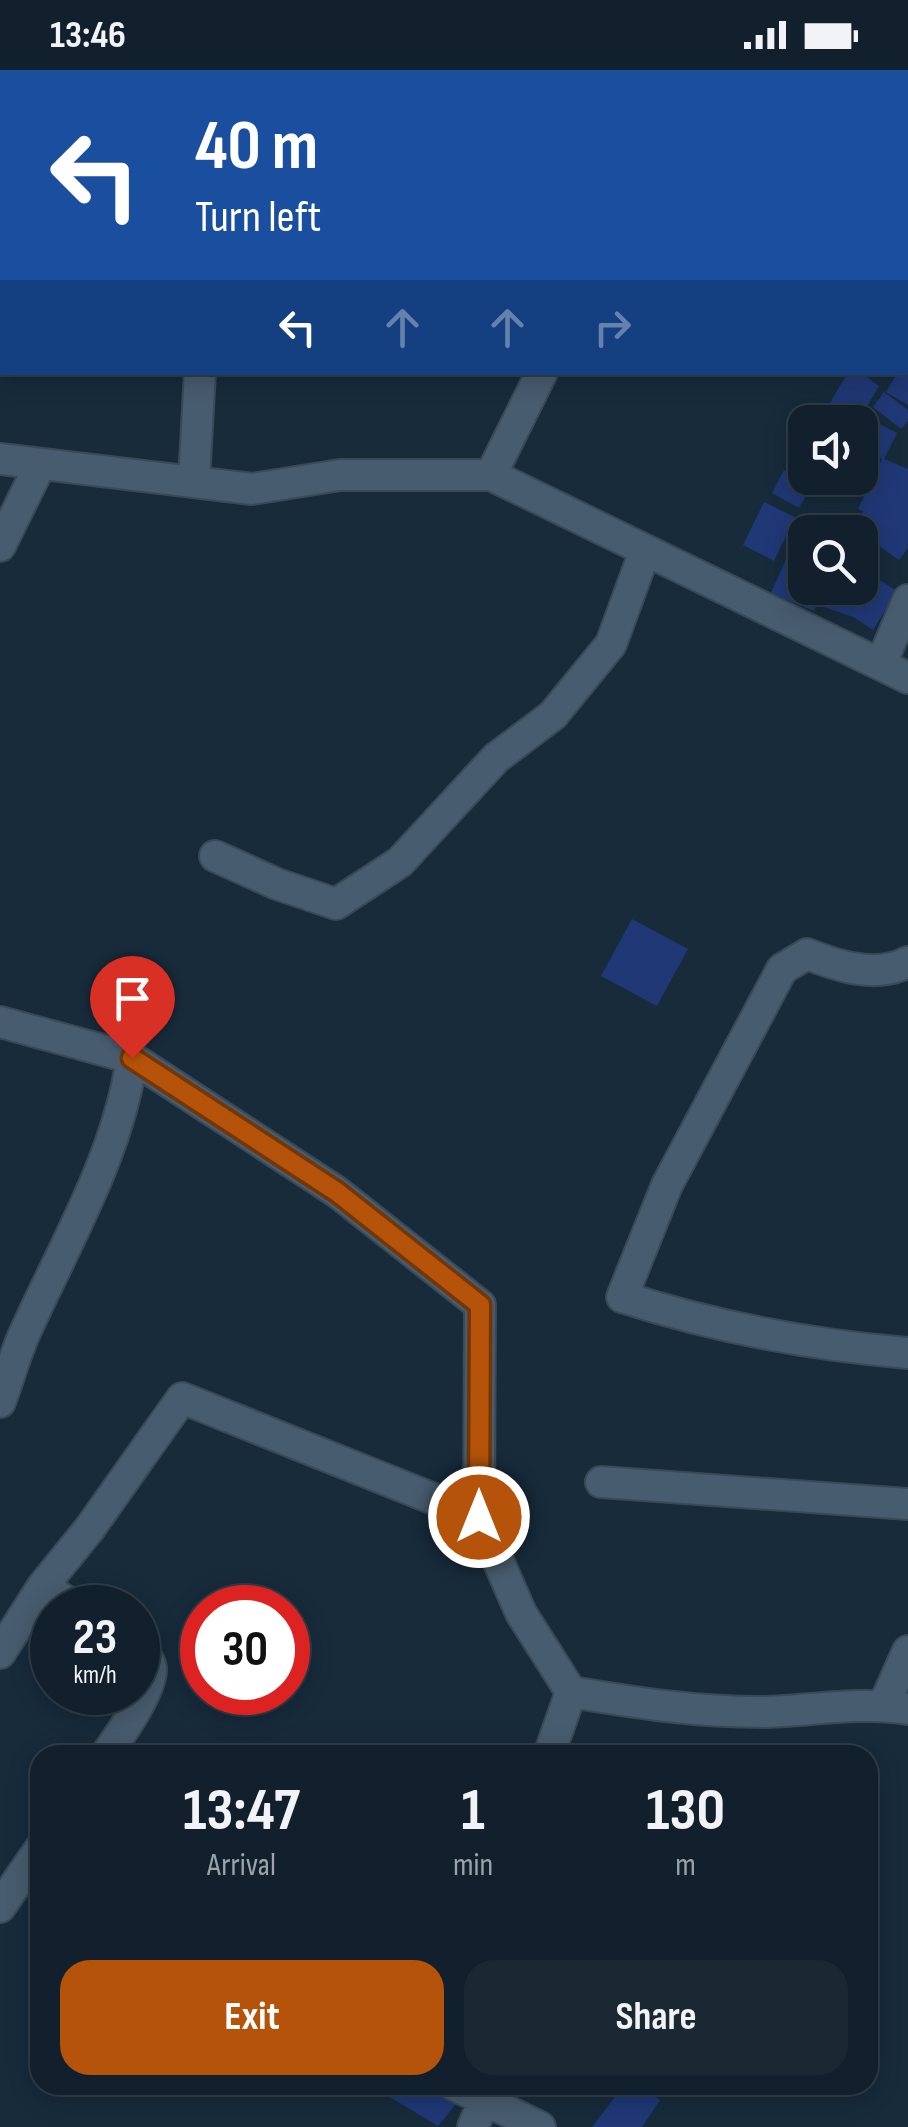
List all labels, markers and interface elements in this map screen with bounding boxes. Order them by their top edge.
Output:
text: 13:46 [50,13,126,58]
text: 40 m [195,105,318,189]
icon: left [30,110,160,240]
text: Turn left [195,190,321,245]
icon: left [270,300,325,355]
icon: ahead [375,300,430,355]
icon: ahead [480,300,535,355]
icon: right [585,300,640,355]
map controls [788,405,878,605]
button: sound [788,405,878,495]
button: search [788,515,878,605]
pin [90,956,175,1059]
icon: arrive [105,971,160,1026]
position arrow [427,1465,531,1569]
speed limit sign: 30 [180,1585,310,1715]
text: 23 [73,1608,117,1668]
text: km/h [73,1660,117,1691]
text: 13:47 [183,1775,300,1847]
text: 1 [461,1775,485,1847]
text: 130 [646,1775,725,1847]
text: Arrival [207,1846,276,1885]
text: min [453,1846,493,1885]
text: m [675,1846,696,1885]
button: Exit [60,1960,444,2075]
button: Share [464,1960,848,2075]

